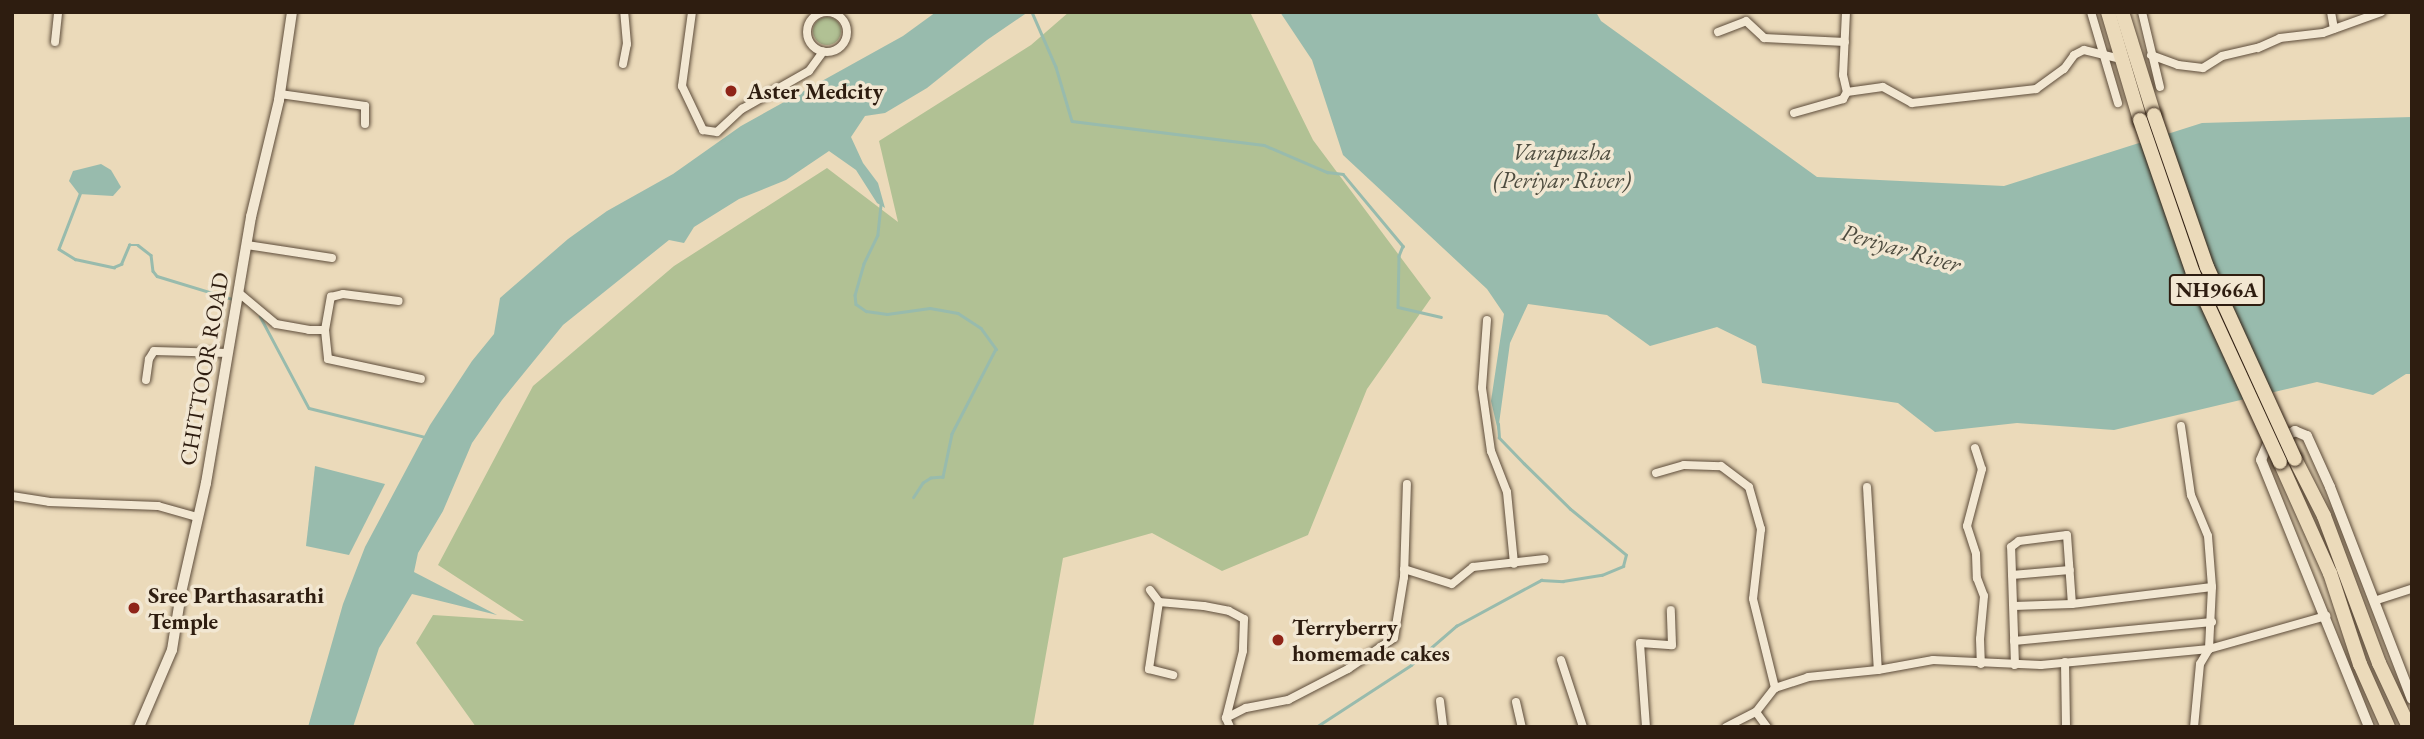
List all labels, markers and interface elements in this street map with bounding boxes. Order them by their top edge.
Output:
place label: Aster Medcity [747,77,883,105]
marker: Aster Medcity [721,81,741,101]
water label: Varapuzha (Periyar River) [1493,138,1631,194]
water label: Periyar River [1838,217,1964,279]
street label: CHITTOOR ROAD [173,270,235,468]
road number: NH966A [2168,272,2266,308]
place label: Sree Parthasarathi Temple [148,581,324,635]
marker: Sree Parthasarathi Temple [126,600,142,616]
place label: Terryberry homemade cakes [1292,613,1450,667]
marker: Terryberry homemade cakes [1270,632,1286,648]

